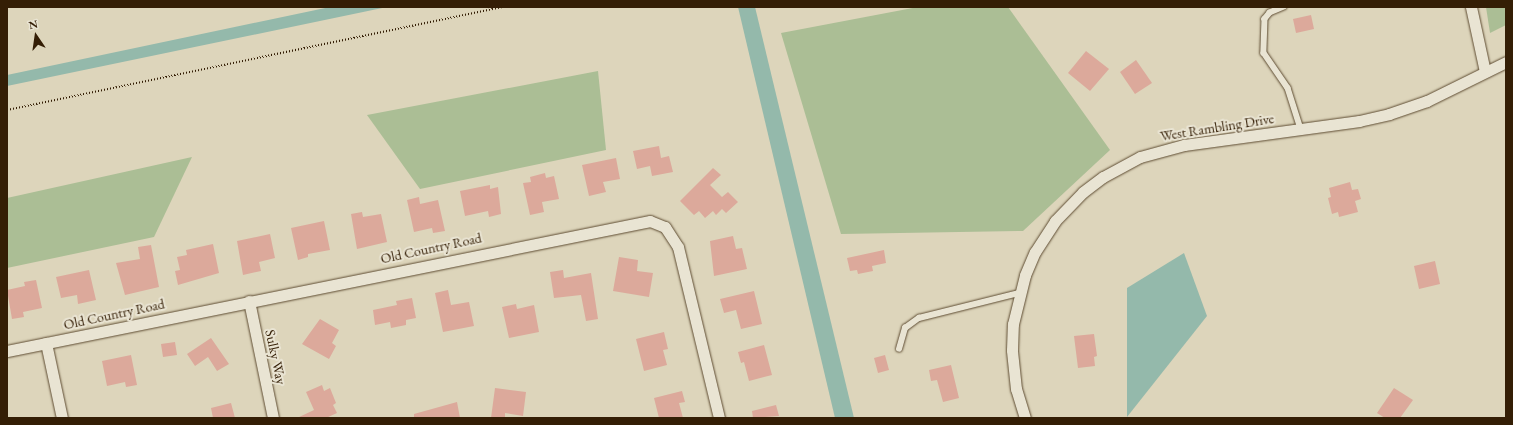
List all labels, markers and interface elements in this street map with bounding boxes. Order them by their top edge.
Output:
north arrow [16,16,56,56]
text: N [27,16,39,32]
street label: West Rambling Drive [1159,110,1275,144]
street label: Old Country Road [379,229,483,267]
street label: Old Country Road [62,295,166,333]
street label: Sulky Way [262,328,290,386]

